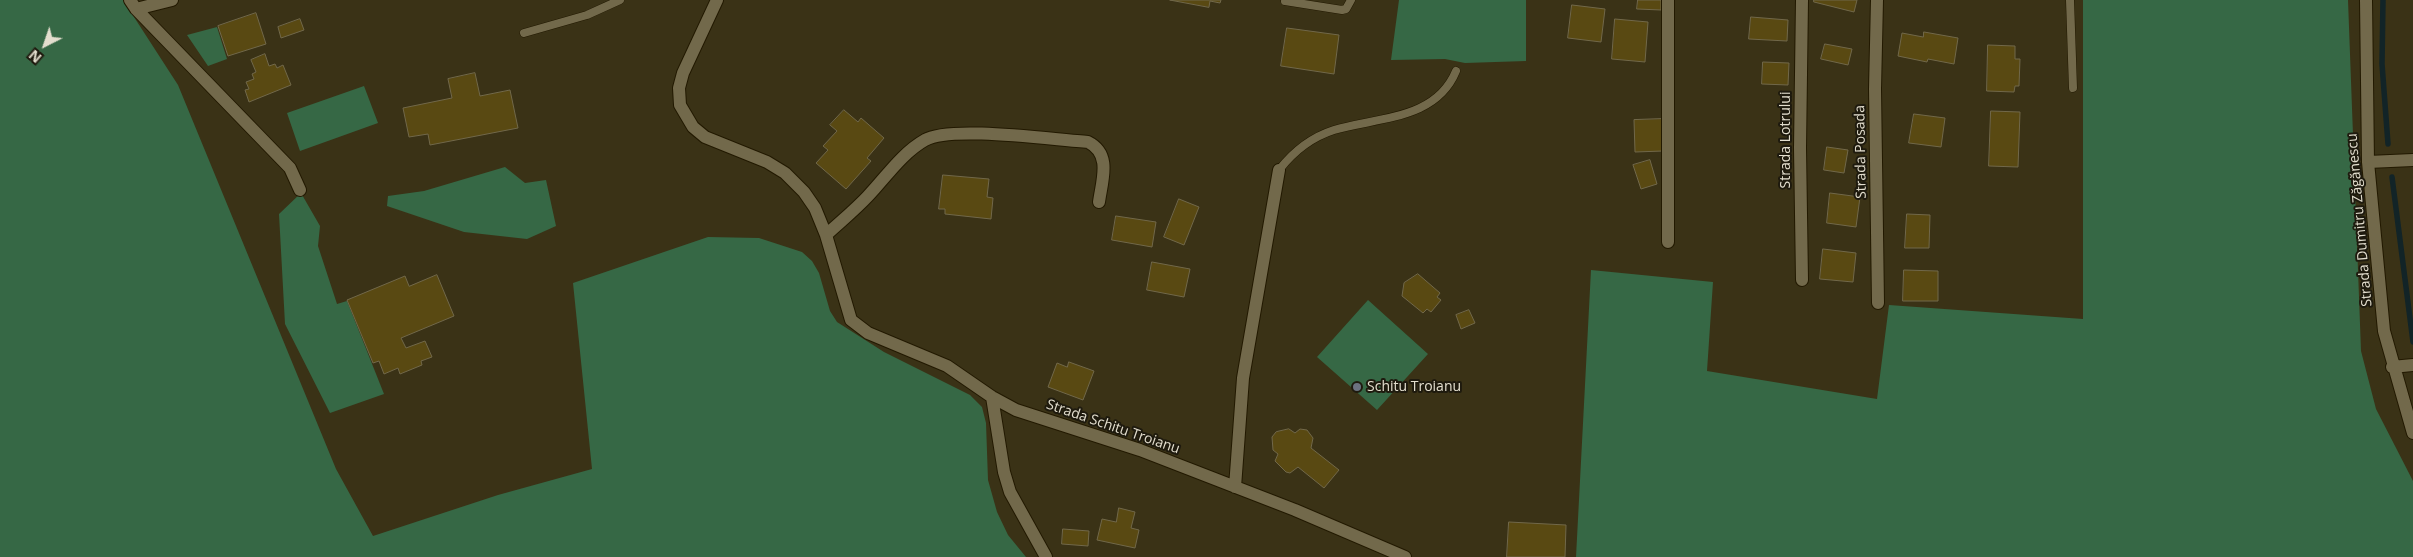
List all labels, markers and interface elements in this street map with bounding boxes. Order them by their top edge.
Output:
north arrow [20,20,70,70]
text: N [24,46,45,68]
street label: Strada Lotrului [1778,92,1794,188]
street label: Strada Posada [1852,105,1870,199]
street label: Strada Dumitru Zăgănescu [2344,133,2376,307]
place label: Schitu Troianu [1367,379,1461,395]
marker: Schitu Troianu [1351,381,1363,393]
street label: Strada Schitu Troianu [1044,396,1182,458]

